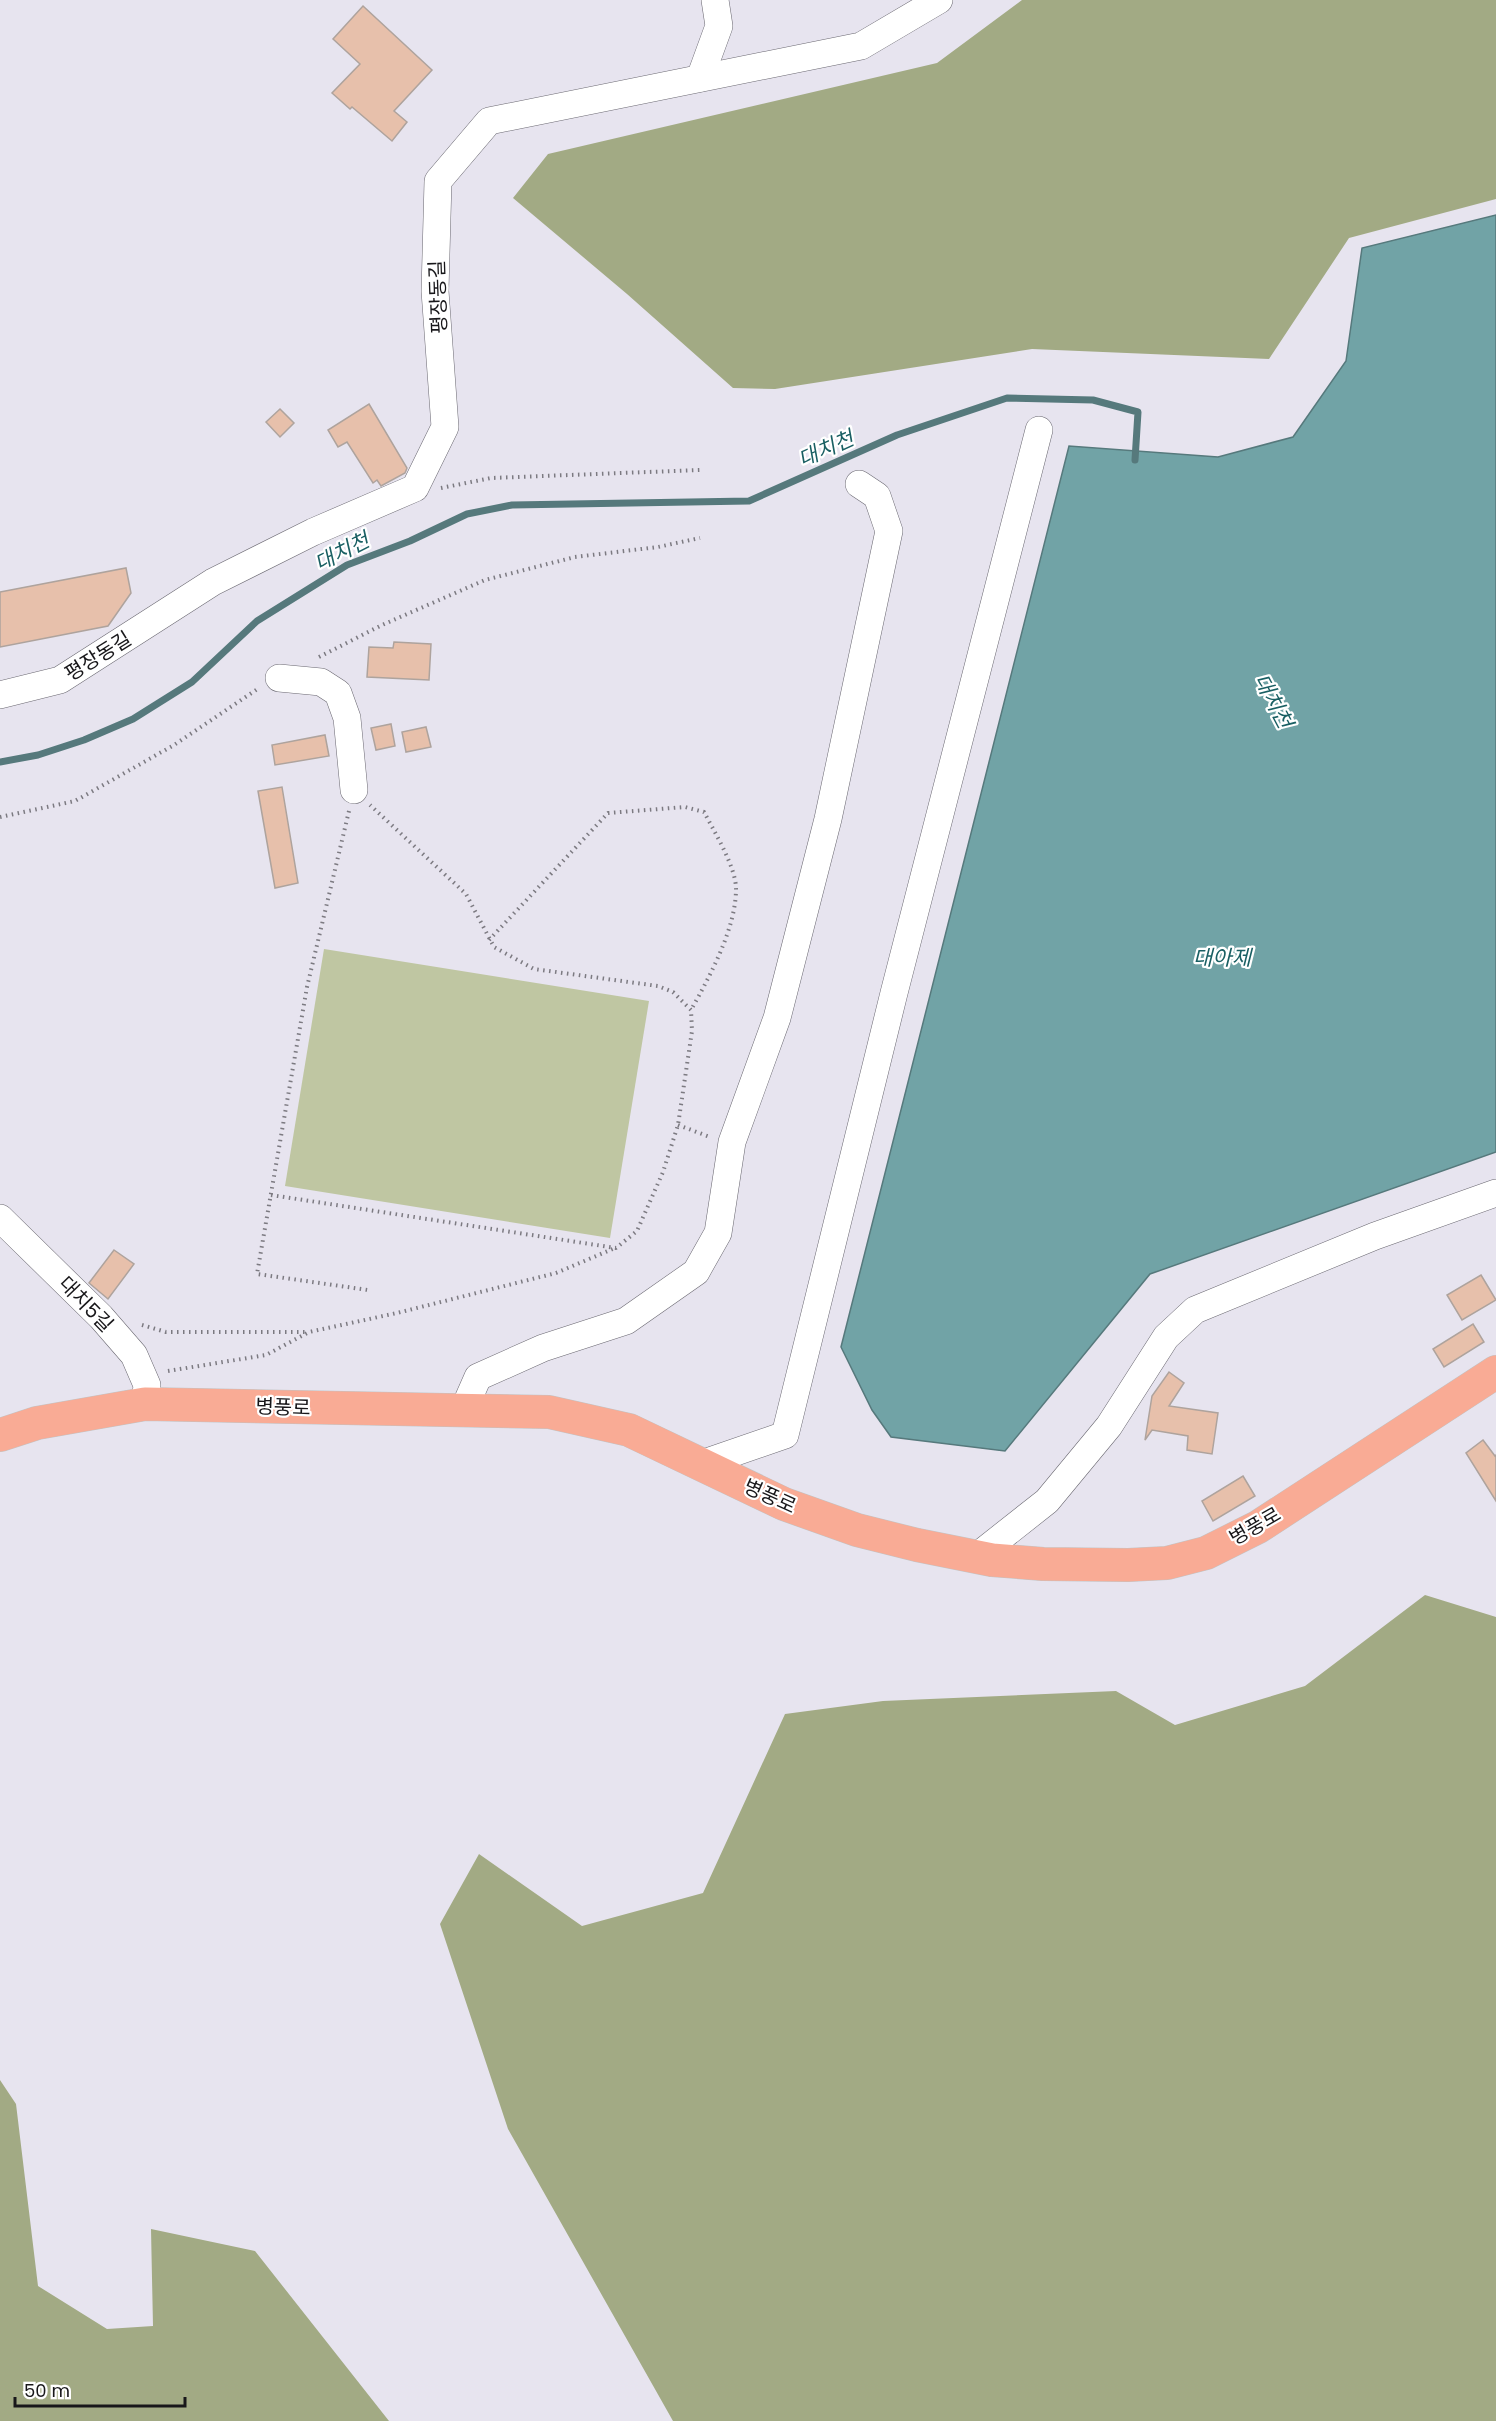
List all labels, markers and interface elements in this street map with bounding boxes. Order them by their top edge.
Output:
street label: 평장동길 [423,260,453,334]
water label: 대치천 [793,422,861,474]
water label: 대치천 [309,524,377,578]
street label: 평장동길 [59,625,137,687]
water label: 대치천 [1247,668,1301,736]
water label: 대아제 [1193,943,1254,972]
street label: 대치5길 [52,1270,120,1338]
street label: 병풍로 [255,1392,311,1422]
street label: 병풍로 [739,1472,801,1520]
street label: 병풍로 [1224,1500,1286,1552]
scale bar [15,2370,184,2408]
text: 50 m [24,2378,70,2403]

